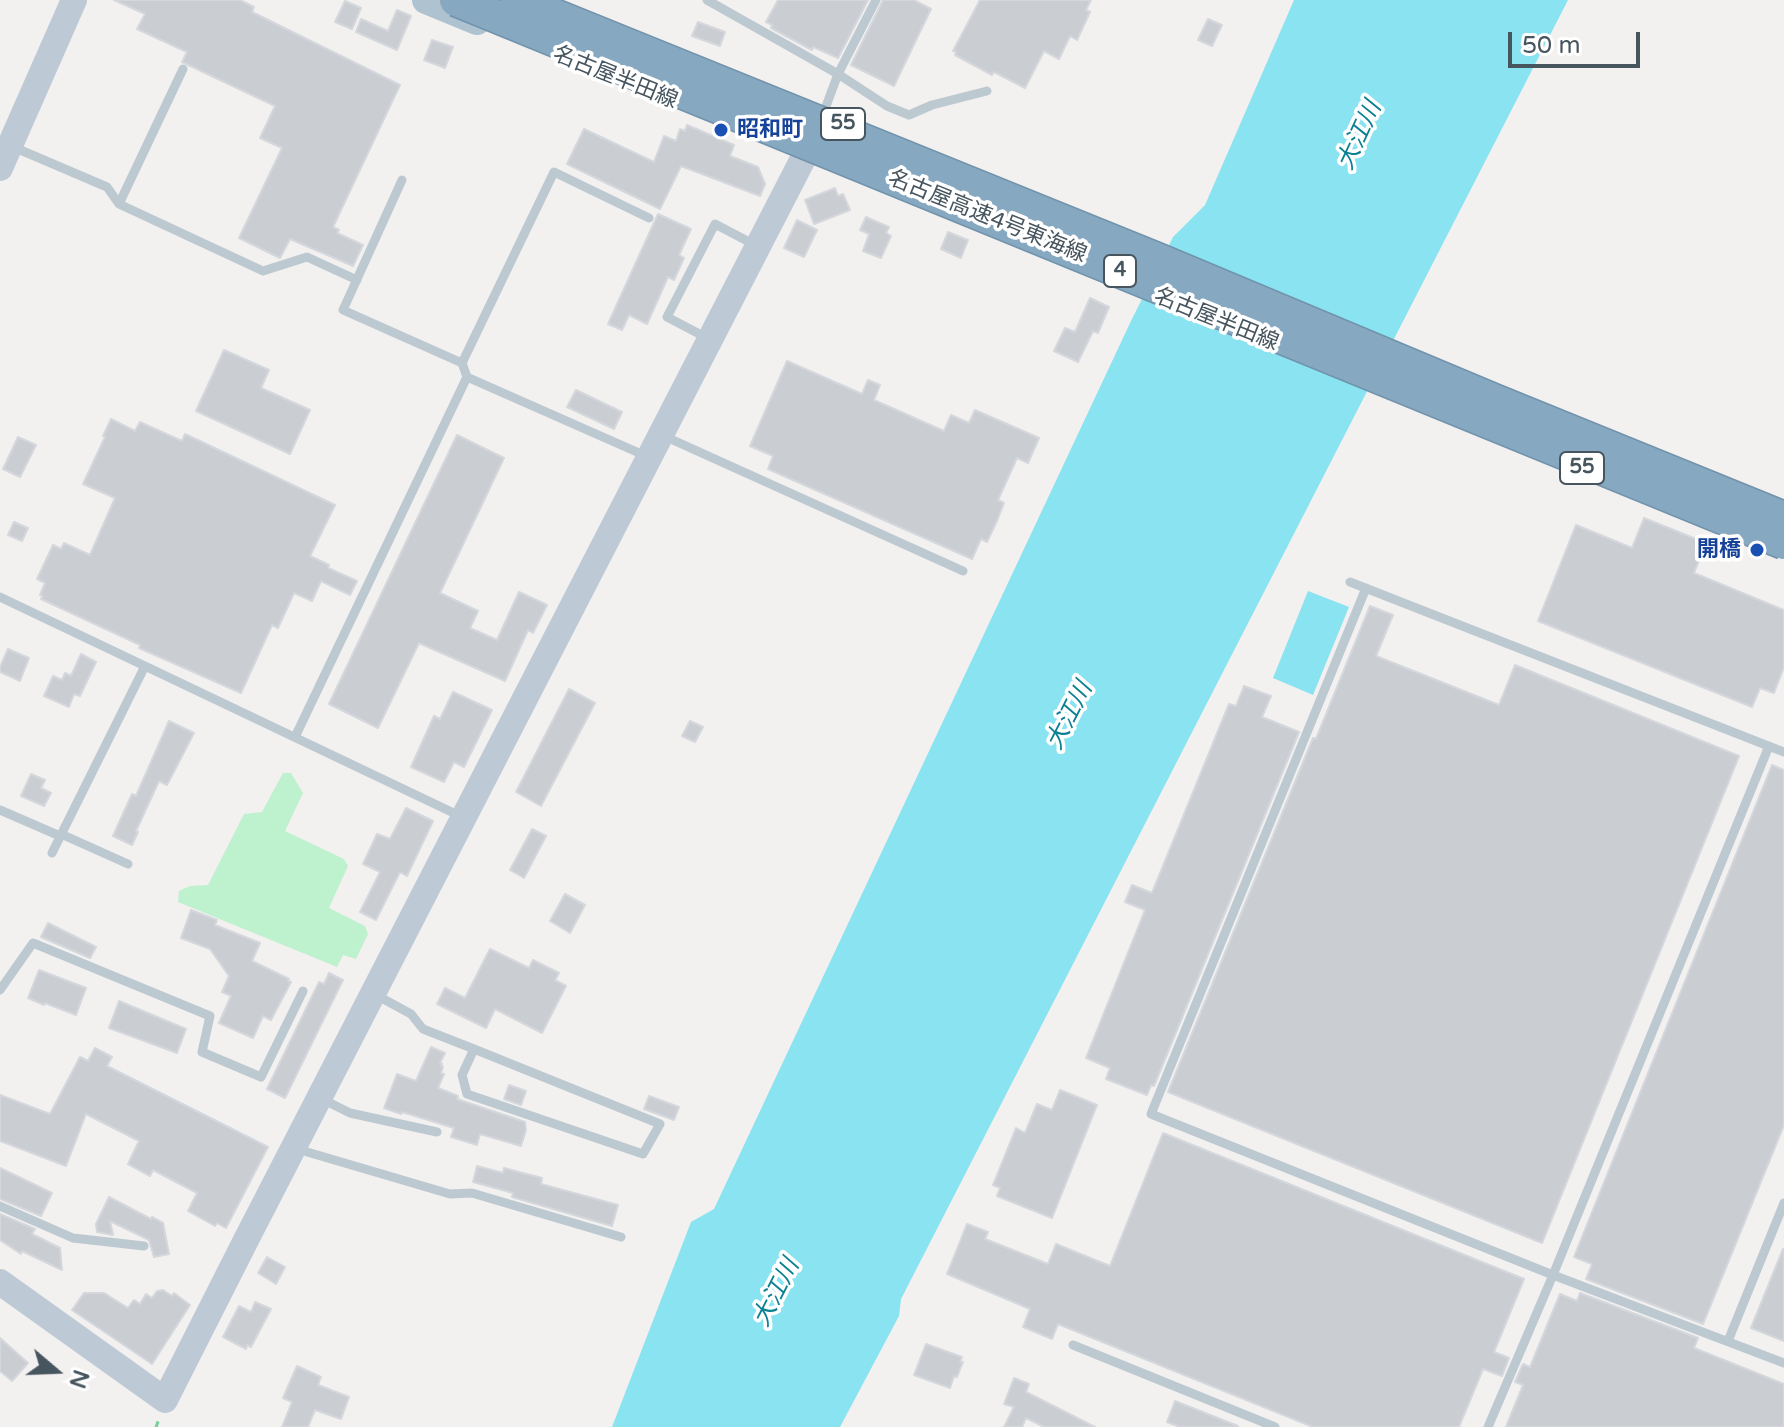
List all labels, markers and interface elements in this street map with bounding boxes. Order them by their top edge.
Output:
scale bar [1512,16,1644,66]
text: 50 m [1522,31,1580,60]
street label: 名古屋半田線 [549,41,681,115]
water label: 大江川 [1332,97,1388,175]
road number: 55 [821,108,865,140]
place label: 昭和町 [737,117,803,143]
marker: 昭和町 [712,121,730,139]
street label: 名古屋高速4号東海線 [884,165,1090,269]
road number: 4 [1104,255,1136,287]
street label: 名古屋半田線 [1150,283,1282,357]
road number: 55 [1560,452,1604,484]
place label: 開橋 [1697,537,1741,563]
marker: 開橋 [1748,541,1766,559]
water label: 大江川 [1041,677,1099,755]
water label: 大江川 [748,1254,806,1332]
north arrow [16,1331,96,1411]
text: N [64,1366,94,1391]

